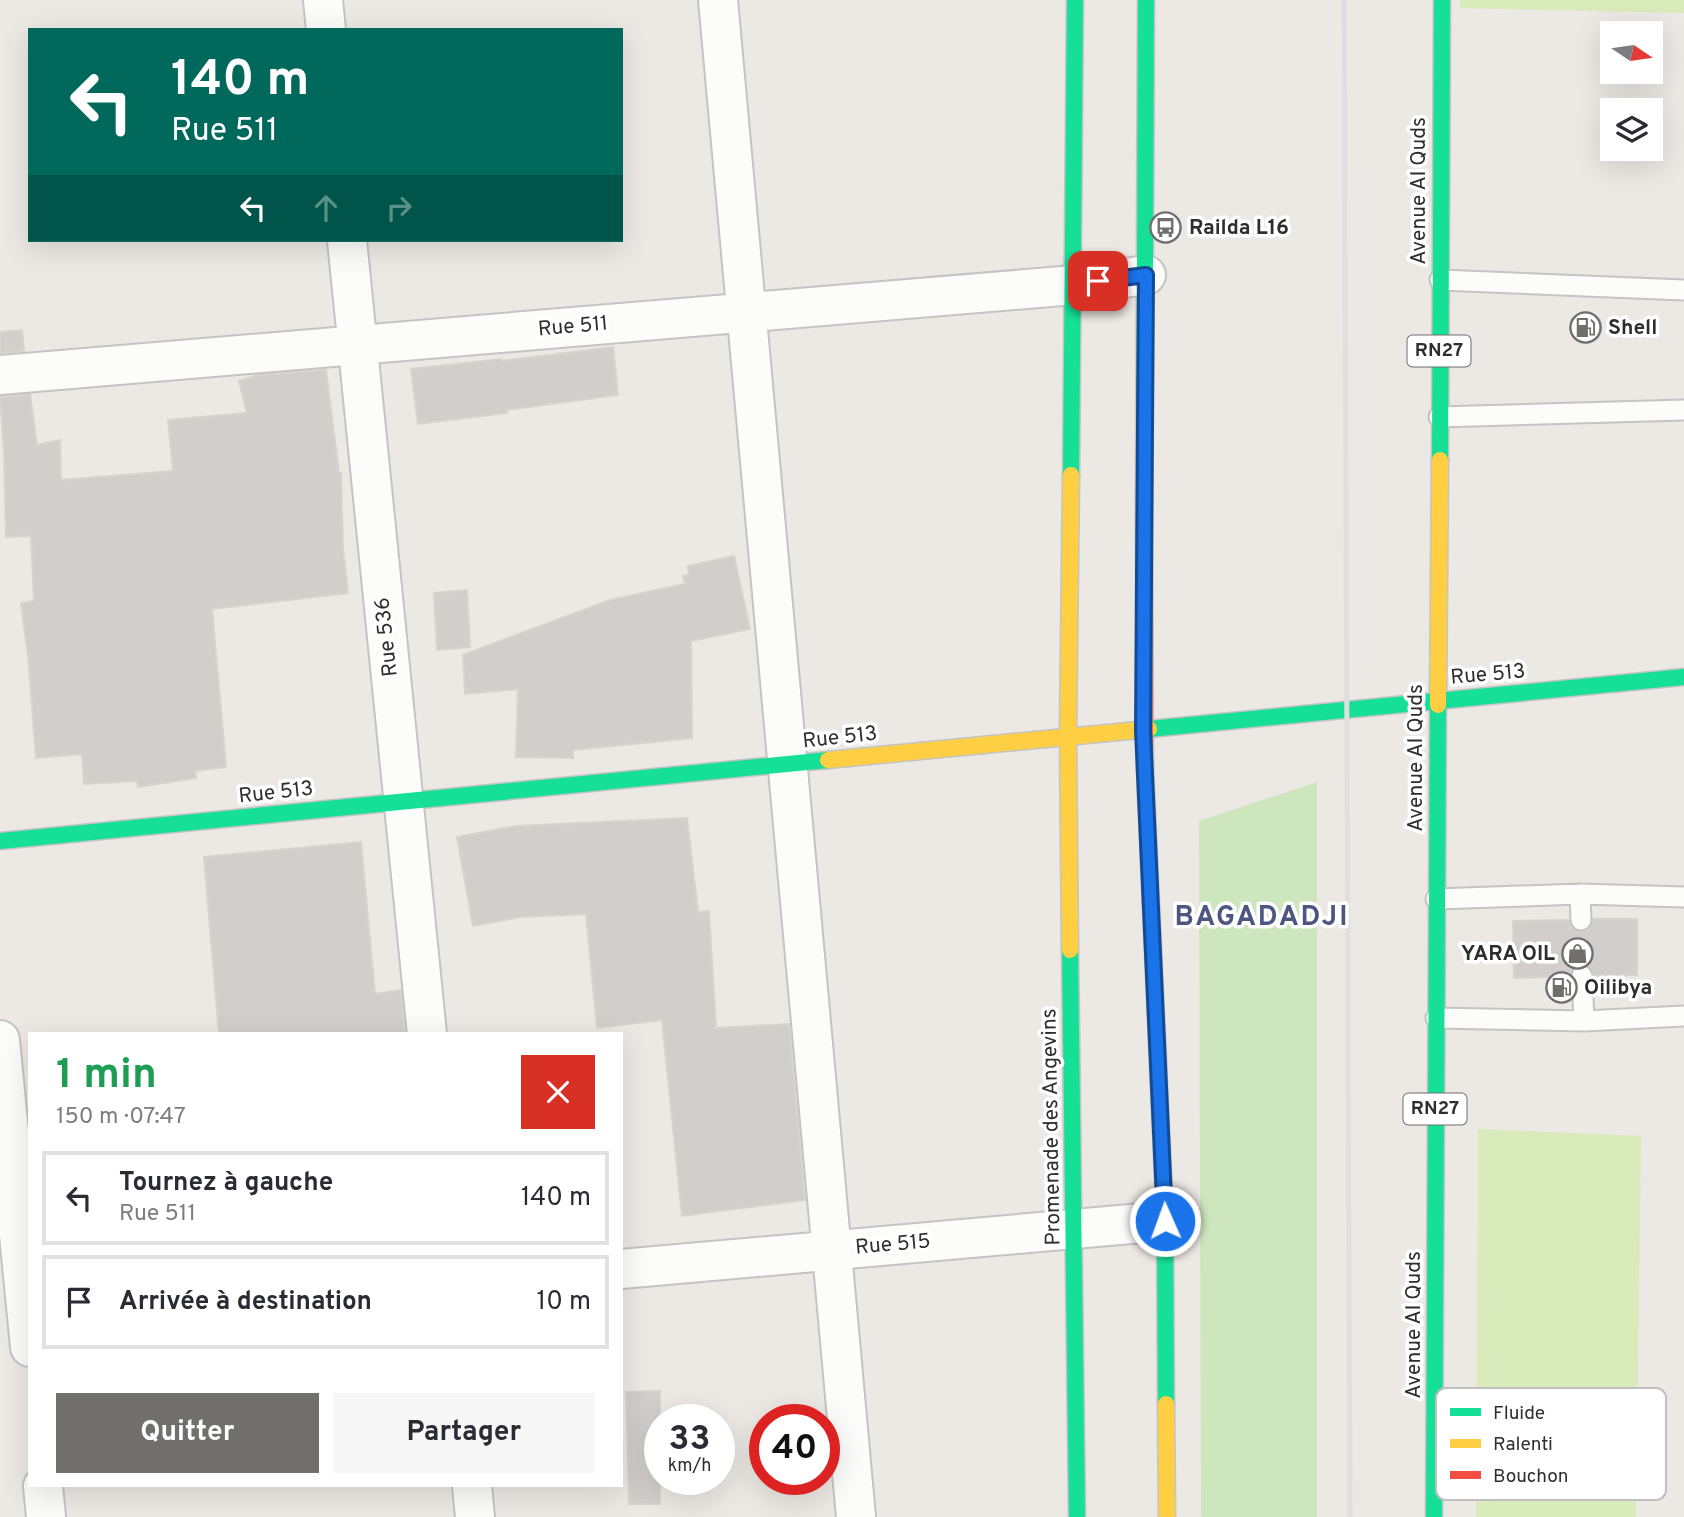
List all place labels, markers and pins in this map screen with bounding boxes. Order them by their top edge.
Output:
bus stop icon: Railda L16 [1149,211,1183,245]
place label: Railda L16 [1189,215,1289,242]
pin [1068,251,1128,311]
fuel station icon: Shell [1568,311,1602,345]
place label: Shell [1608,315,1657,342]
shop icon: YARA OIL [1561,937,1595,971]
place label: YARA OIL [1461,941,1555,968]
fuel station icon: Oilibya [1544,971,1578,1005]
place label: Oilibya [1584,975,1652,1002]

